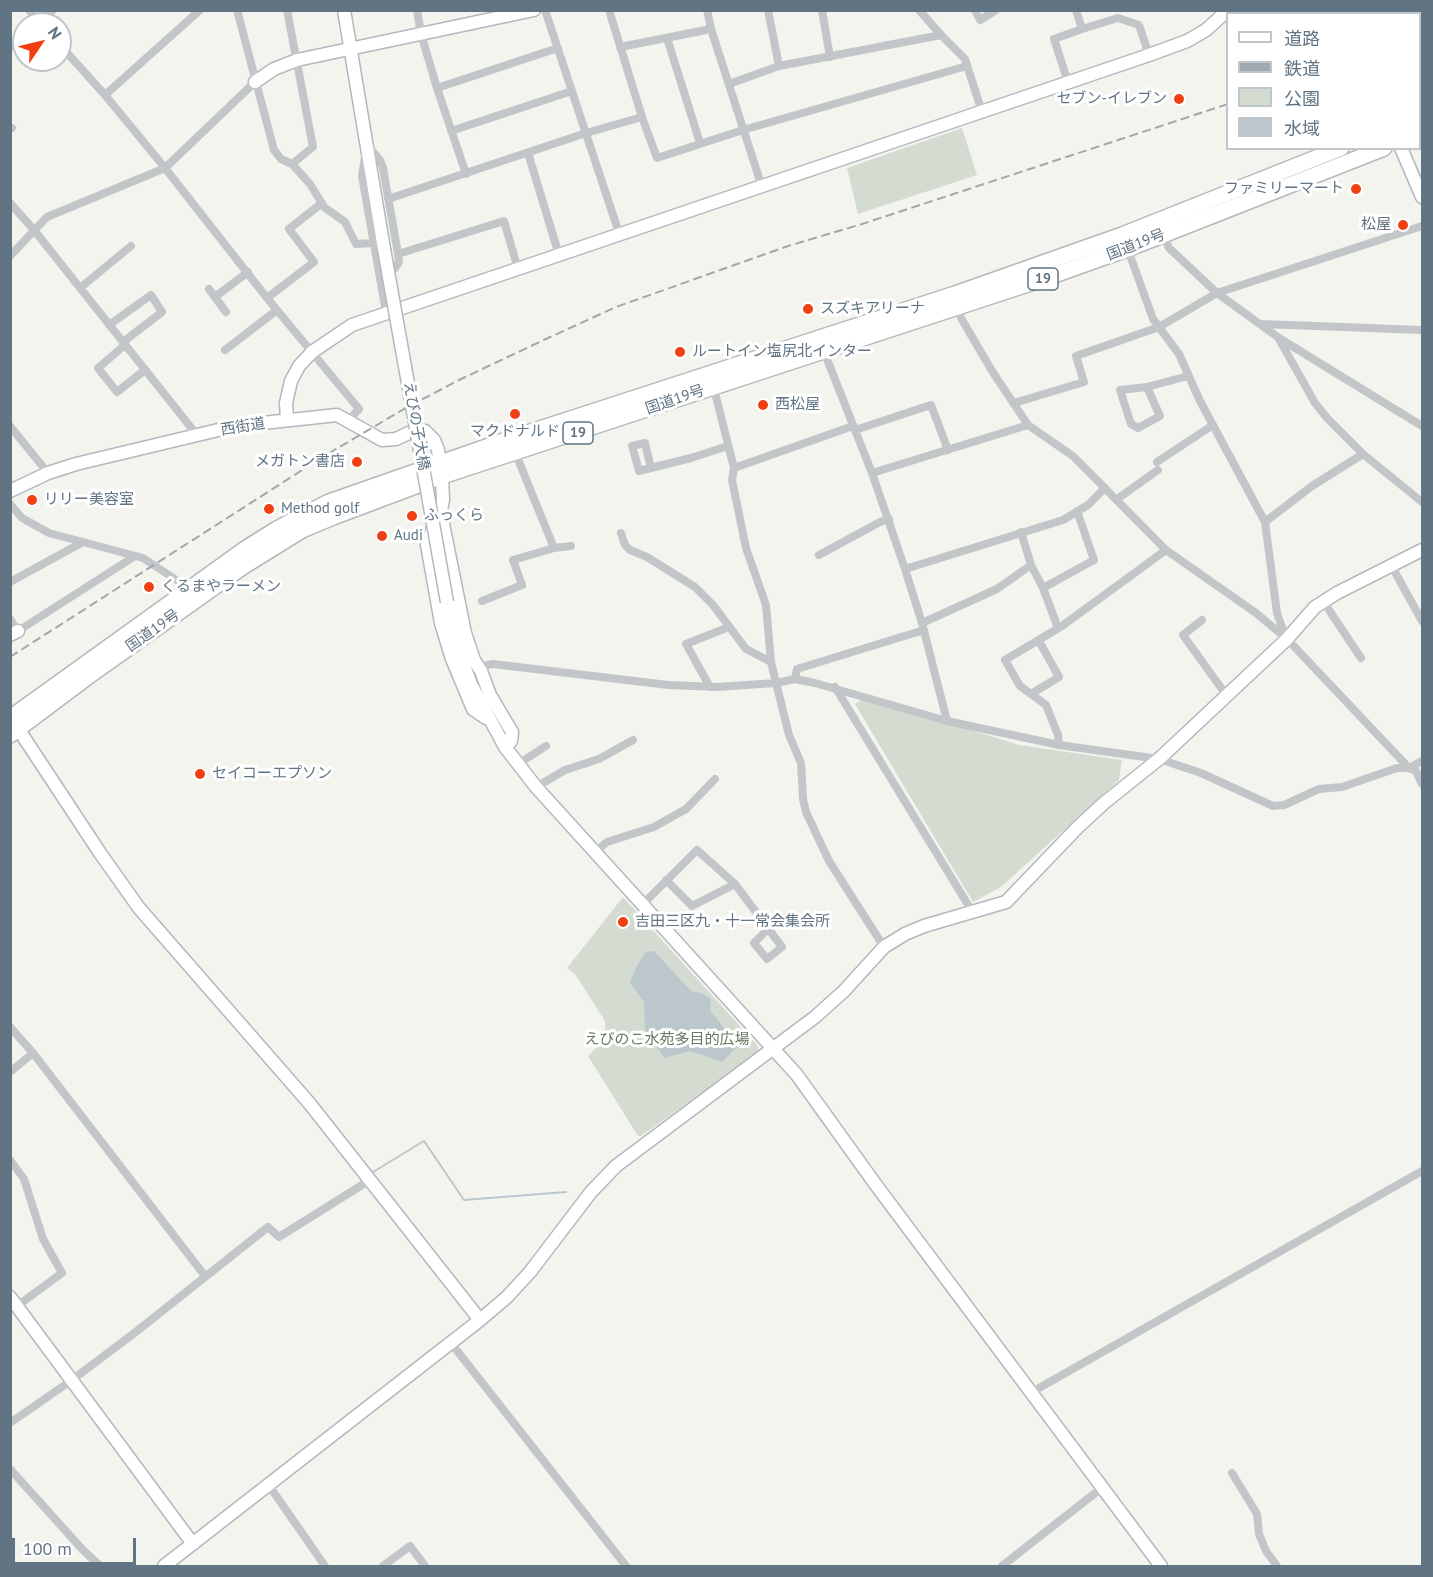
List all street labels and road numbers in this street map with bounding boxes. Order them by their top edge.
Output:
street label: 国道19号 [1104,226,1168,264]
road number: 19 [1028,268,1058,290]
street label: えびの子大橋 [399,380,433,472]
street label: 国道19号 [643,382,707,418]
street label: 西街道 [219,415,267,439]
road number: 19 [563,422,593,444]
street label: 国道19号 [123,606,183,656]

